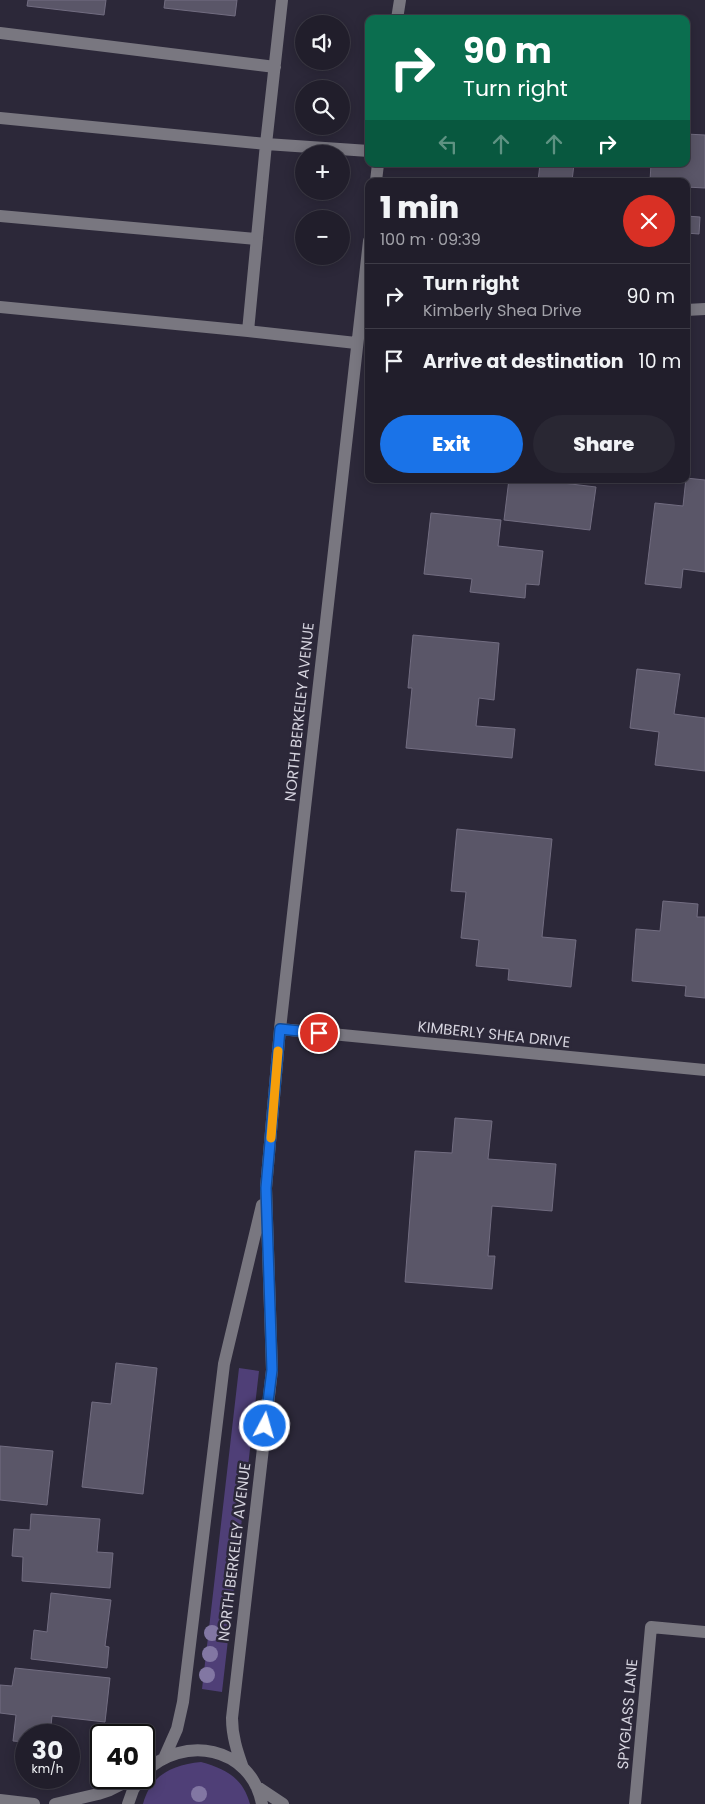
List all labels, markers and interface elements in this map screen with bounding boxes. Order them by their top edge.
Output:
map controls [295,15,350,265]
button: sound [295,15,350,70]
text: 90 m [463,26,552,75]
icon: right [380,35,445,100]
text: Turn right [463,73,568,104]
button: search [295,80,350,135]
icon: left [434,130,462,158]
icon: ahead [487,130,515,158]
icon: ahead [540,130,568,158]
icon: right [593,130,621,158]
button: + [295,145,350,200]
text: 1 min [380,186,459,229]
button: close [623,195,675,247]
button: − [295,210,350,265]
text: 100 m · 09:39 [380,228,481,251]
text: Turn right [423,270,519,297]
icon: right [380,282,408,310]
text: 90 m [626,283,675,310]
text: Kimberly Shea Drive [423,299,582,322]
icon: arrive [380,347,408,375]
text: Arrive at destination [423,348,624,375]
text: 10 m [639,348,681,375]
button: Exit [380,415,523,473]
button: Share [533,415,675,473]
street label: NORTH BERKELEY AVENUE [279,621,319,803]
pin [298,1012,340,1054]
street label: KIMBERLY SHEA DRIVE [417,1016,571,1052]
icon: arrive [305,1019,333,1047]
position arrow [238,1399,290,1451]
street label: NORTH BERKELEY AVENUE [213,1461,255,1643]
street label: SPYGLASS LANE [612,1658,642,1770]
speed limit sign: 40 [90,1724,155,1789]
text: 30 [32,1733,63,1768]
text: km/h [32,1760,63,1777]

